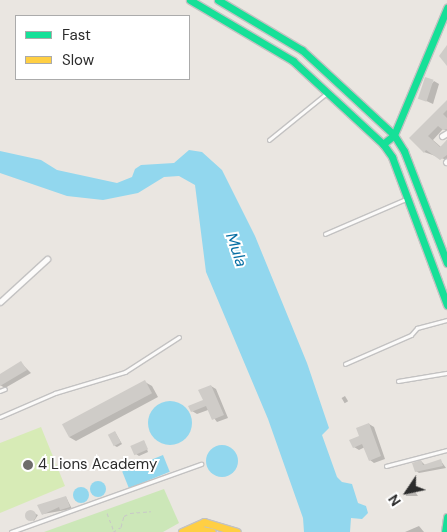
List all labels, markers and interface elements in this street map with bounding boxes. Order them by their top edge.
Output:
legend [15,15,190,80]
text: Fast [62,25,91,45]
text: Slow [62,50,94,70]
water label: Mula [221,230,251,270]
place label: 4 Lions Academy [38,456,157,474]
marker: 4 Lions Academy [22,459,34,471]
north arrow [382,467,432,517]
text: N [384,491,405,510]

